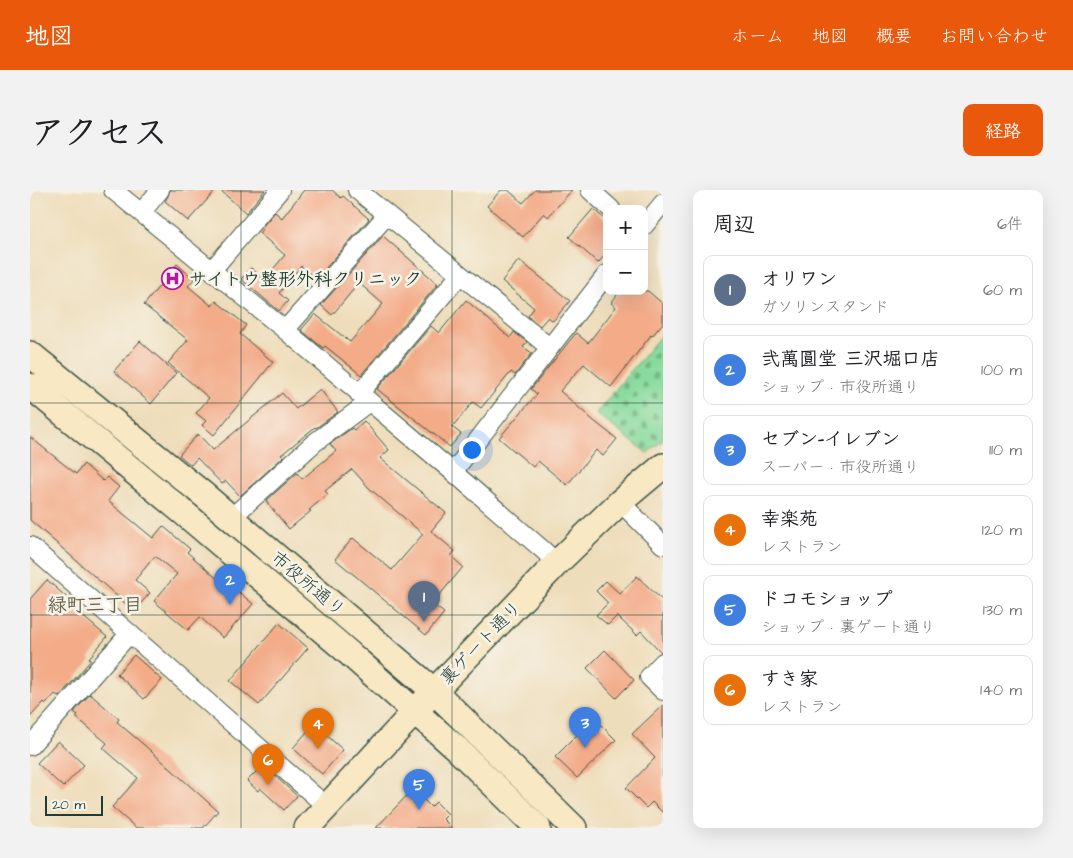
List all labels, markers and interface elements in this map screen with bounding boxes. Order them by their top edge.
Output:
text: 地図 [25,20,73,54]
text: ホーム [731,24,784,49]
text: 地図 [812,24,848,49]
text: 概要 [876,24,912,49]
text: お問い合わせ [940,24,1048,49]
button: 経路 [963,104,1043,156]
text: アクセス [30,109,168,158]
map controls [603,205,648,295]
button: + [603,205,648,250]
text: 周辺 [713,210,755,239]
text: 6件 [997,213,1023,235]
button: − [603,250,648,295]
text: オリワン [761,266,837,293]
hospital icon: サイトウ整形外科クリニック [161,267,185,291]
place label: サイトウ整形外科クリニック [189,267,422,292]
text: 1 [729,279,731,301]
text: 60 m [983,279,1022,301]
text: ガソリンスタンド [761,296,889,318]
text: 弐萬圓堂 三沢堀口店 [761,346,940,373]
text: 2 [725,359,735,381]
text: 100 m [981,359,1022,381]
text: ショップ · 市役所通り [761,376,919,398]
text: セブン-イレブン [761,426,900,453]
your location [459,437,485,463]
text: 3 [726,439,734,461]
text: 110 m [989,439,1022,461]
text: スーパー · 市役所通り [761,456,919,478]
text: 幸楽苑 [761,506,818,533]
text: 4 [725,519,735,541]
text: 120 m [982,519,1022,541]
text: レストラン [761,536,842,558]
street label: 市役所通り [265,545,351,623]
pin: 2 [214,564,246,605]
pin: 1 [408,581,440,622]
text: ドコモショップ [761,586,892,613]
district label: 緑町三丁目 [47,592,143,619]
street label: 裏ゲート通り [434,595,528,691]
text: 5 [724,599,736,621]
text: 130 m [983,599,1022,621]
text: ショップ · 裏ゲート通り [761,616,935,638]
text: すき家 [761,666,818,693]
text: 6 [725,679,735,701]
text: 140 m [980,679,1022,701]
text: レストラン [761,696,842,718]
pin: 3 [569,707,601,748]
pin: 4 [302,708,334,749]
pin: 6 [252,744,284,785]
pin: 5 [403,769,435,810]
scale bar [45,793,102,816]
text: 20 m [52,795,85,815]

